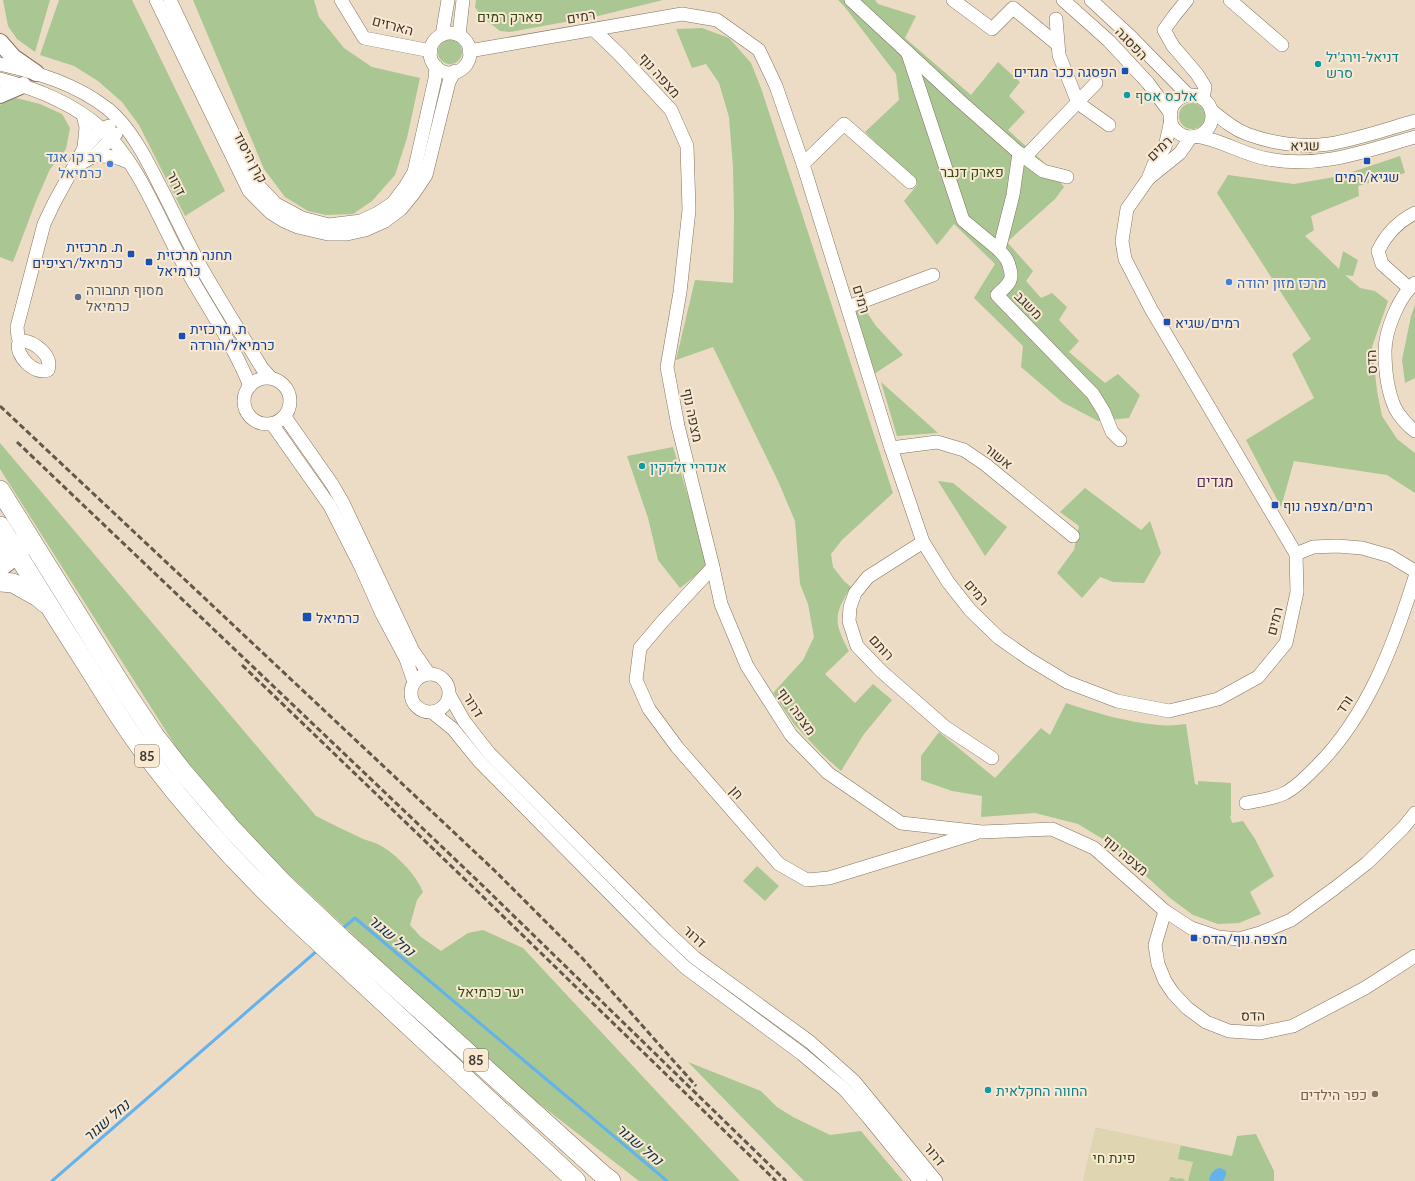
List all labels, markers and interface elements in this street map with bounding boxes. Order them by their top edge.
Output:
street label: רמים [565,5,597,27]
park label: פארק רמים [477,8,543,25]
street label: הארזים [370,11,416,39]
street label: הפסגה [1112,23,1152,63]
place label: דניאל-וירג'יל סרש [1326,48,1399,81]
street label: מצפה נוף [635,49,685,101]
marker: דניאל-וירג'יל סרש [1313,59,1323,69]
place label: הפסגה ככר מגדים [1014,63,1117,80]
marker: הפסגה ככר מגדים [1120,66,1130,76]
place label: אלכס אסף [1135,87,1197,104]
marker: אלכס אסף [1122,90,1132,100]
street label: קרן היסוד [230,128,272,186]
street label: רמים [1143,132,1175,164]
street label: שגיא [1290,136,1320,154]
place label: רב קו אגד כרמיאל [46,148,102,181]
marker: שגיא/רמים [1362,156,1372,166]
marker: רב קו אגד כרמיאל [105,159,115,169]
park label: פארק דנבר [940,163,1004,180]
street label: דרור [164,168,190,198]
place label: שגיא/רמים [1335,168,1399,185]
place label: ת. מרכזית כרמיאל/רציפים [32,238,123,271]
place label: תחנה מרכזית כרמיאל [157,246,232,279]
marker: ת. מרכזית כרמיאל/רציפים [126,249,136,259]
marker: תחנה מרכזית כרמיאל [144,257,154,267]
place label: מרכז מזון יהודה [1237,274,1327,291]
marker: מרכז מזון יהודה [1224,277,1234,287]
place label: מסוף תחבורה כרמיאל [86,281,164,314]
street label: רמים [850,283,874,315]
street label: משגב [1011,287,1047,323]
marker: מסוף תחבורה כרמיאל [73,292,83,302]
place label: רמים/שגיא [1175,314,1240,331]
marker: רמים/שגיא [1162,317,1172,327]
place label: ת. מרכזית כרמיאל/הורדה [190,320,275,353]
marker: ת. מרכזית כרמיאל/הורדה [177,331,187,341]
street label: הדס [1362,349,1380,375]
street label: מצפה נוף [679,387,707,443]
street label: אשור [982,440,1016,472]
place label: אנדריי זלדקין [650,458,727,475]
marker: אנדריי זלדקין [637,461,647,471]
district label: מגדים [1196,472,1234,490]
place label: רמים/מצפה נוף [1283,497,1373,514]
marker: רמים/מצפה נוף [1270,500,1280,510]
street label: רמים [961,576,993,608]
street label: רמים [1262,605,1286,637]
place label: כרמיאל [316,609,360,626]
marker: כרמיאל [301,611,313,623]
street label: רותם [866,631,898,663]
street label: מצפה נוף [774,684,820,738]
street label: דרור [460,690,488,720]
street label: ורד [1332,692,1356,716]
road number: 85 [135,745,159,767]
street label: חן [726,782,748,802]
street label: מצפה נוף [1100,831,1152,879]
water label: נחל שגור [365,910,420,961]
street label: דרור [680,921,710,951]
place label: מצפה נוף/הדס [1202,930,1287,947]
marker: מצפה נוף/הדס [1189,933,1199,943]
park label: יער כרמיאל [458,983,524,1000]
street label: הדס [1241,1006,1265,1024]
road number: 85 [464,1049,488,1071]
place label: החווה החקלאית [996,1082,1087,1099]
marker: החווה החקלאית [983,1085,993,1095]
place label: כפר הילדים [1300,1086,1367,1103]
marker: כפר הילדים [1370,1089,1380,1099]
water label: נחל שגור [79,1094,134,1145]
water label: נחל שגור [613,1119,668,1170]
street label: דרור [920,1139,950,1169]
park label: פינת חי [1092,1149,1136,1166]

